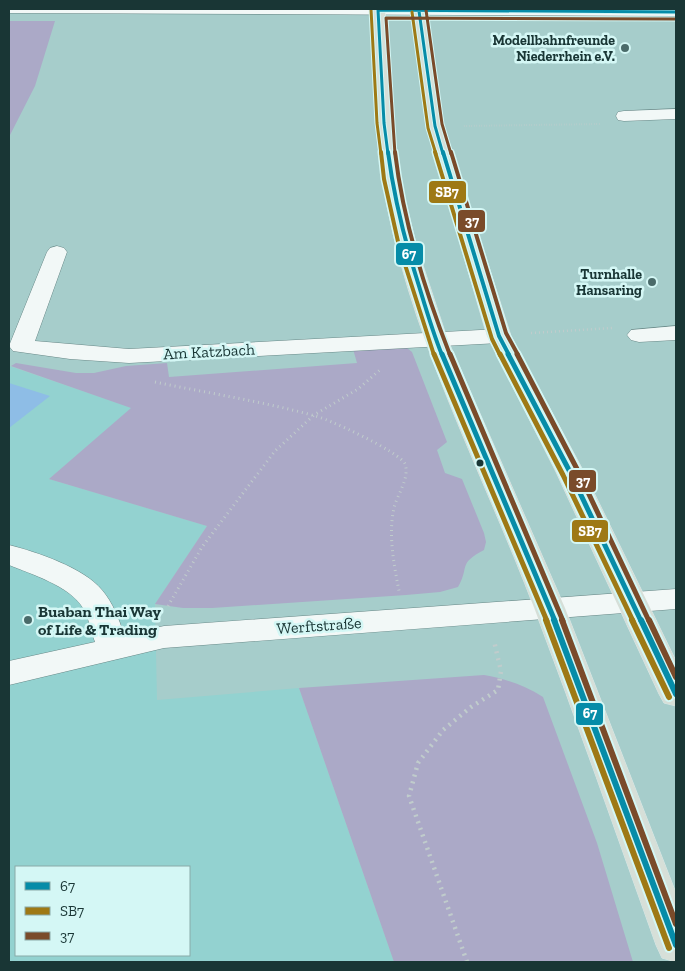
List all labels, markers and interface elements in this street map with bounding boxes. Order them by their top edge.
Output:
place label: Modellbahnfreunde Niederrhein e.V. [492,32,615,65]
marker: Modellbahnfreunde Niederrhein e.V. [619,42,631,54]
line badge: SB7 [428,180,467,204]
text: SB7 [435,184,459,201]
line badge: 37 [457,209,486,233]
text: 37 [465,213,479,230]
line badge: 67 [395,242,424,266]
text: 67 [402,246,416,263]
place label: Turnhalle Hansaring [576,266,642,299]
marker: Turnhalle Hansaring [646,276,658,288]
street label: Am Katzbach [163,340,255,363]
unlabelled marker [475,458,485,468]
line badge: 37 [568,469,597,493]
text: 37 [576,473,590,490]
line badge: SB7 [571,519,609,543]
text: SB7 [578,523,602,540]
place label: Buaban Thai Way of Life & Trading [38,602,162,639]
street label: Werftstraße [276,613,362,638]
marker: Buaban Thai Way of Life & Trading [22,614,34,626]
line badge: 67 [575,702,604,726]
text: 67 [583,705,597,722]
legend [15,866,190,956]
text: 67 [60,877,75,895]
text: SB7 [60,902,84,920]
text: 37 [60,927,74,945]

